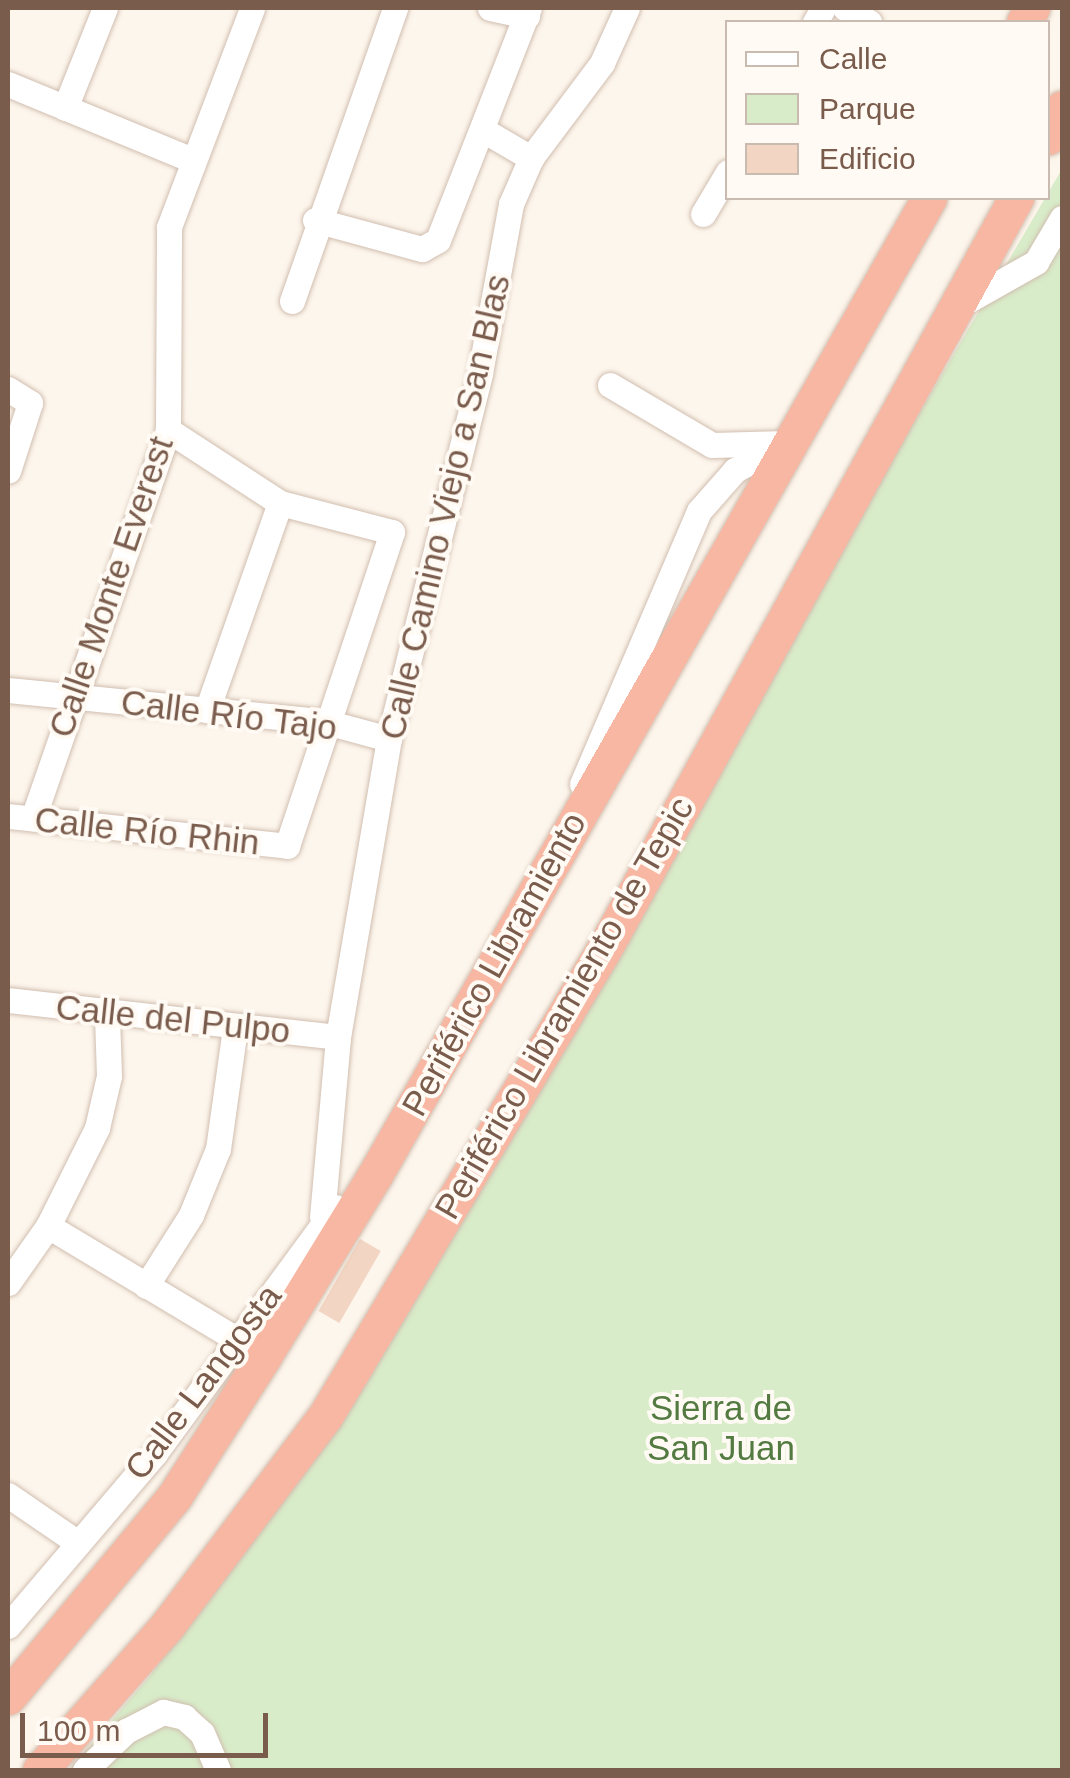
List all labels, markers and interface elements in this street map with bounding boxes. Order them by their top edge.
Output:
legend [725,20,1050,200]
text: Calle [819,42,887,75]
text: Parque [819,92,916,125]
text: Edificio [819,142,916,175]
street label: Calle Camino Viejo a San Blas [371,270,519,744]
street label: Calle Monte Everest [40,431,182,743]
street label: Calle Río Tajo [118,681,340,749]
street label: Periférico Libramiento de Tepic [426,789,702,1227]
street label: Calle Río Rhin [33,798,261,864]
street label: Periférico Libramiento [393,805,595,1123]
street label: Calle del Pulpo [54,986,292,1052]
street label: Calle Langosta [116,1276,290,1488]
park label: Sierra de San Juan [647,1387,795,1469]
scale bar [25,1693,272,1755]
text: 100 m [37,1714,120,1747]

